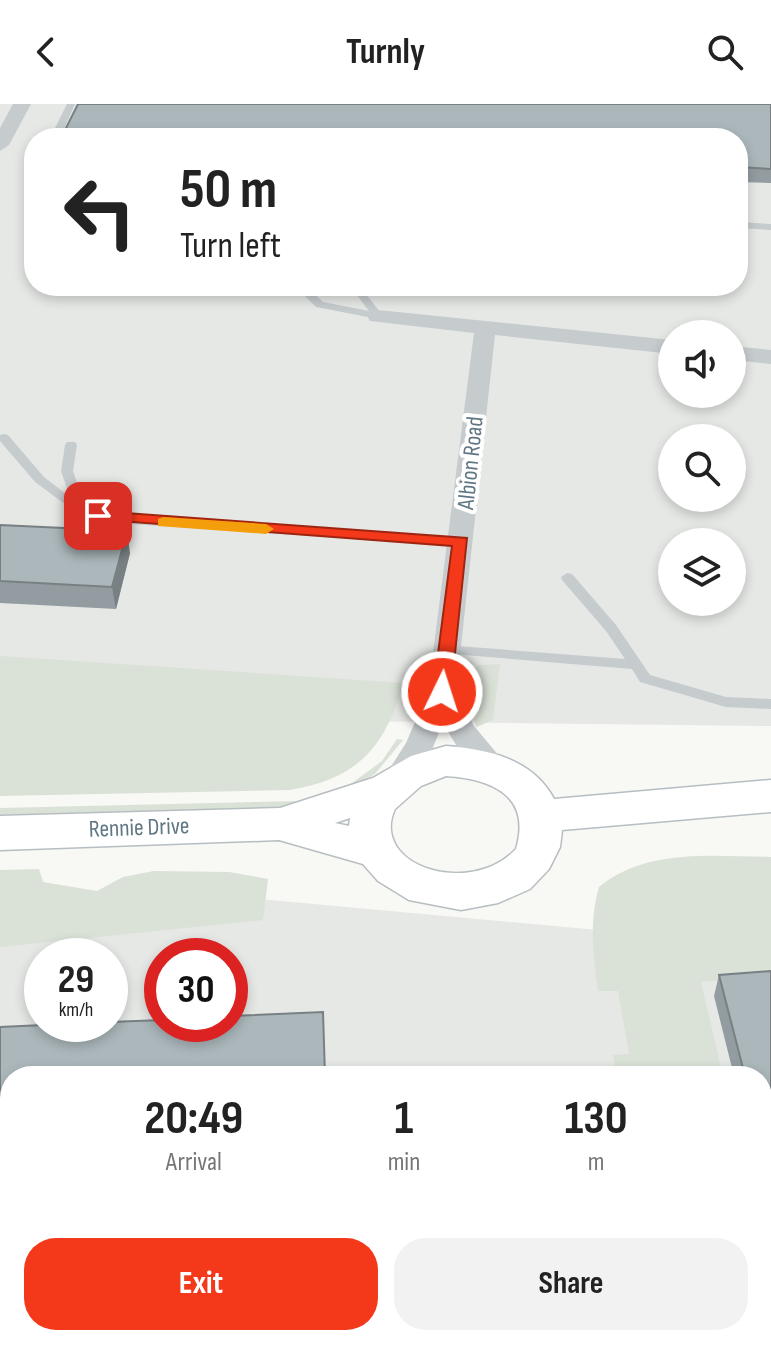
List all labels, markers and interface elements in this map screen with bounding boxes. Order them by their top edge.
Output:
icon: back [24,30,68,74]
icon: search [703,30,747,74]
text: Turnly [346,31,425,74]
text: 50 m [180,157,277,224]
icon: left [48,160,152,264]
text: Turn left [180,225,281,268]
map controls [658,320,746,616]
button: sound [658,320,746,408]
street label: Albion Road [451,415,490,512]
button: search [658,424,746,512]
pin [64,482,132,550]
icon: arrive [76,494,120,538]
button: layers [658,528,746,616]
position arrow [400,650,484,734]
street label: Rennie Drive [88,811,190,844]
speed limit sign: 30 [144,938,248,1042]
text: 29 [58,956,94,1004]
text: km/h [59,998,93,1022]
text: 20:49 [144,1090,243,1147]
text: 1 [395,1090,413,1147]
text: 130 [565,1090,628,1147]
text: Arrival [166,1147,222,1178]
text: min [388,1147,420,1178]
text: m [588,1147,604,1178]
button: Exit [24,1238,378,1330]
button: Share [394,1238,748,1330]

